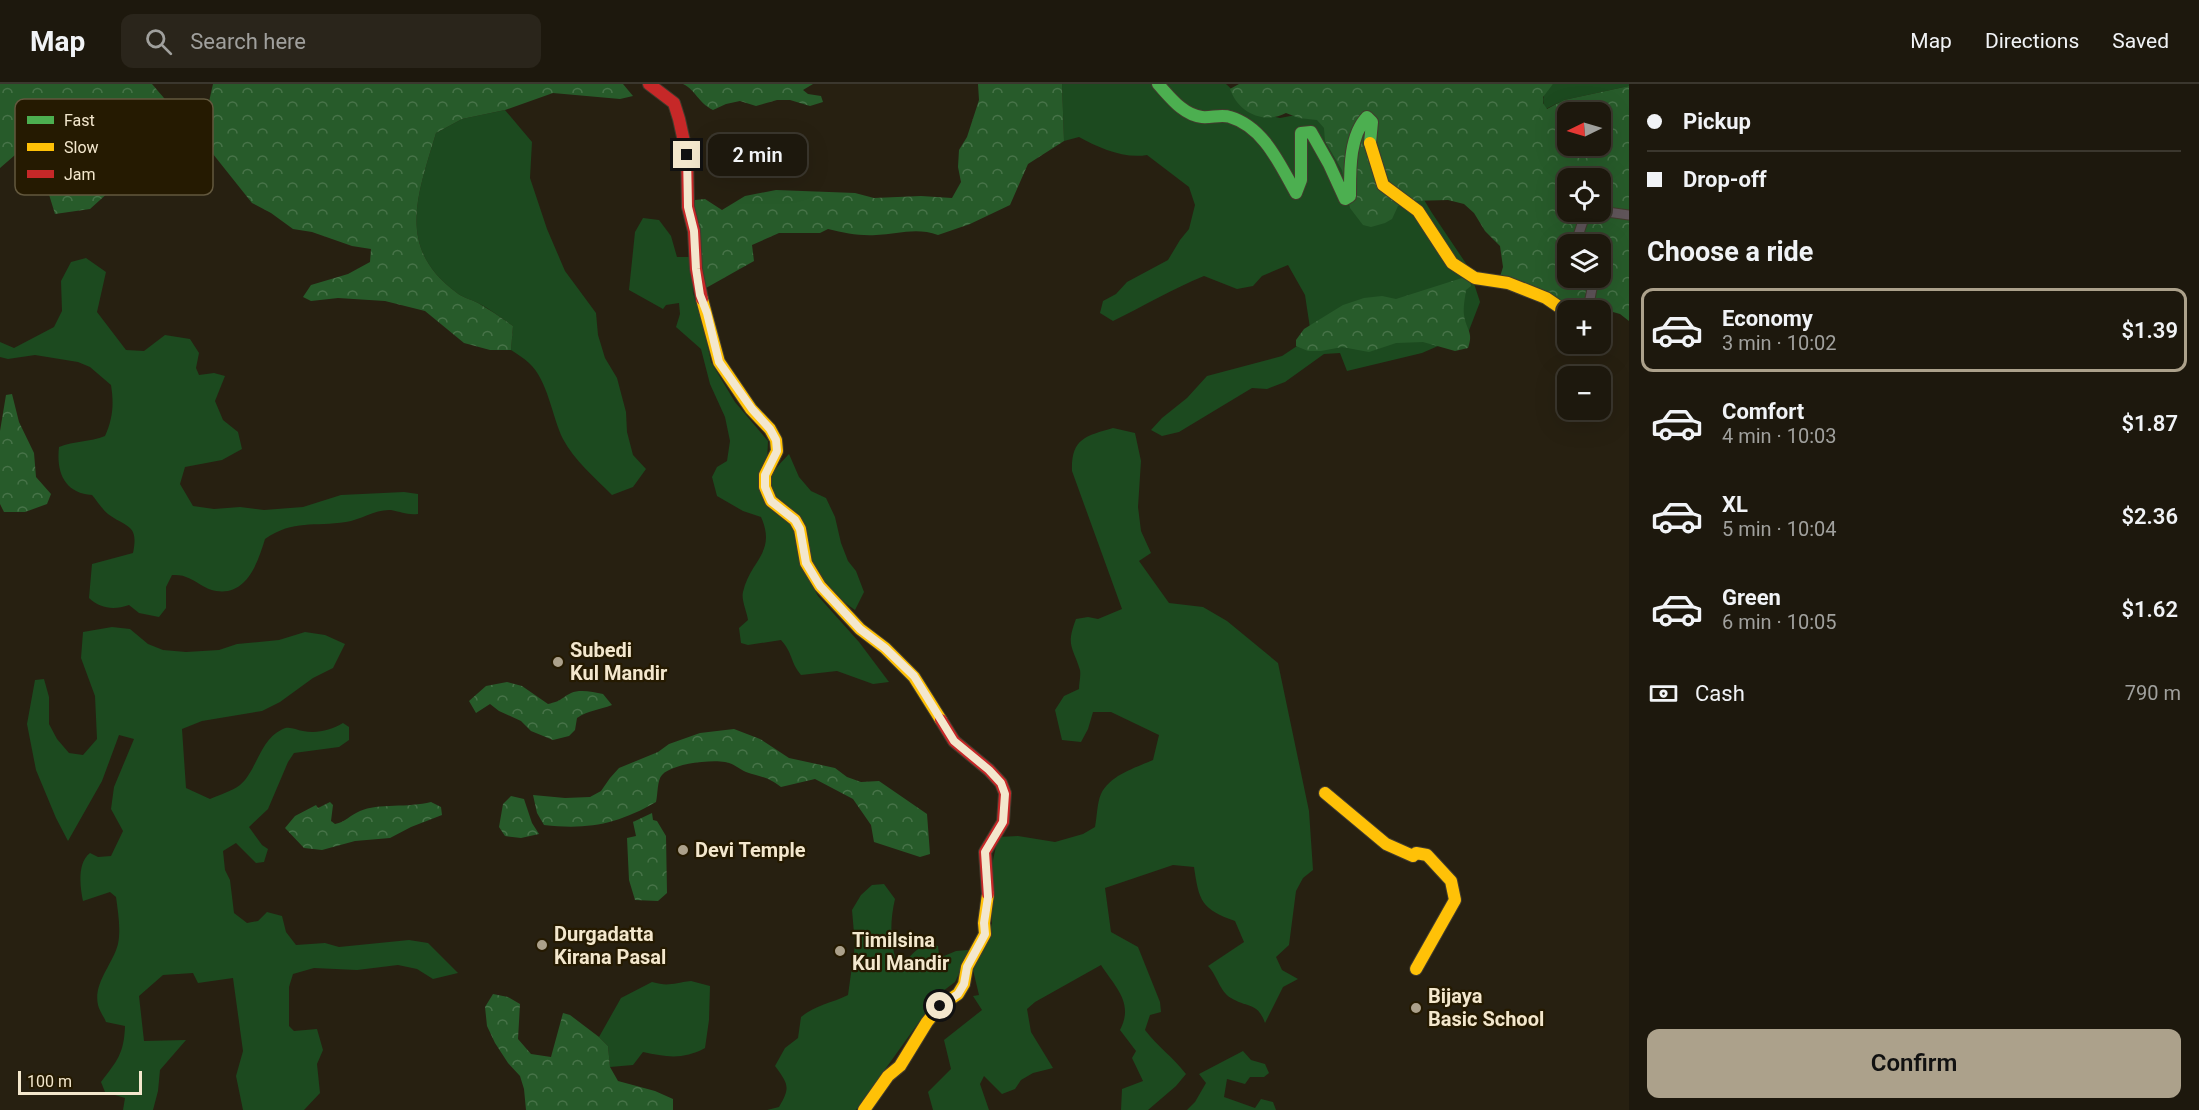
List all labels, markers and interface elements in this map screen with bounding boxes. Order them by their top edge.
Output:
search box [121,14,541,68]
text: Map [30,25,85,58]
icon: search [142,25,175,58]
text: Search here [190,29,306,54]
text: Map [1910,29,1952,53]
text: Directions [1985,29,2079,53]
text: Saved [2112,29,2169,53]
legend [15,99,213,195]
north arrow [1557,102,1611,156]
map controls [1557,102,1611,420]
text: Pickup [1683,109,1751,134]
text: Fast [64,111,95,130]
callout: 2 min [708,134,807,176]
text: Slow [64,138,99,157]
route end [673,141,700,168]
text: 2 min [732,143,783,167]
text: Jam [64,165,96,184]
text: Drop-off [1683,167,1767,192]
button: locate [1557,168,1611,222]
button: layers [1557,234,1611,288]
text: Choose a ride [1647,236,1813,268]
button: + [1557,300,1611,354]
icon: car [1650,303,1704,357]
text: Economy [1722,306,1813,331]
text: $1.39 [2121,318,2178,343]
text: 3 min · 10:02 [1722,331,1837,355]
button: − [1557,366,1611,420]
icon: car [1650,396,1704,450]
text: Comfort [1722,399,1804,424]
text: $1.87 [2121,411,2178,436]
text: 4 min · 10:03 [1722,424,1837,448]
icon: car [1650,489,1704,543]
text: XL [1722,492,1748,517]
text: $2.36 [2121,504,2178,529]
text: 5 min · 10:04 [1722,517,1837,541]
icon: car [1650,582,1704,636]
text: Green [1722,585,1781,610]
text: $1.62 [2121,597,2178,622]
text: 6 min · 10:05 [1722,610,1837,634]
place label: Subedi Kul Mandir [570,638,668,685]
marker: Subedi Kul Mandir [551,655,565,669]
icon: cash [1647,677,1680,710]
text: Cash [1695,681,1745,706]
text: 790 m [2125,681,2181,705]
place label: Devi Temple [695,838,806,862]
marker: Devi Temple [676,843,690,857]
place label: Durgadatta Kirana Pasal [554,922,666,969]
place label: Timilsina Kul Mandir [852,928,950,975]
marker: Durgadatta Kirana Pasal [535,938,549,952]
marker: Timilsina Kul Mandir [833,944,847,958]
place label: Bijaya Basic School [1428,984,1544,1031]
route start [926,992,953,1019]
marker: Bijaya Basic School [1409,1001,1423,1015]
button: Confirm [1647,1029,2181,1098]
scale bar [18,1068,142,1096]
text: 100 m [27,1072,72,1091]

